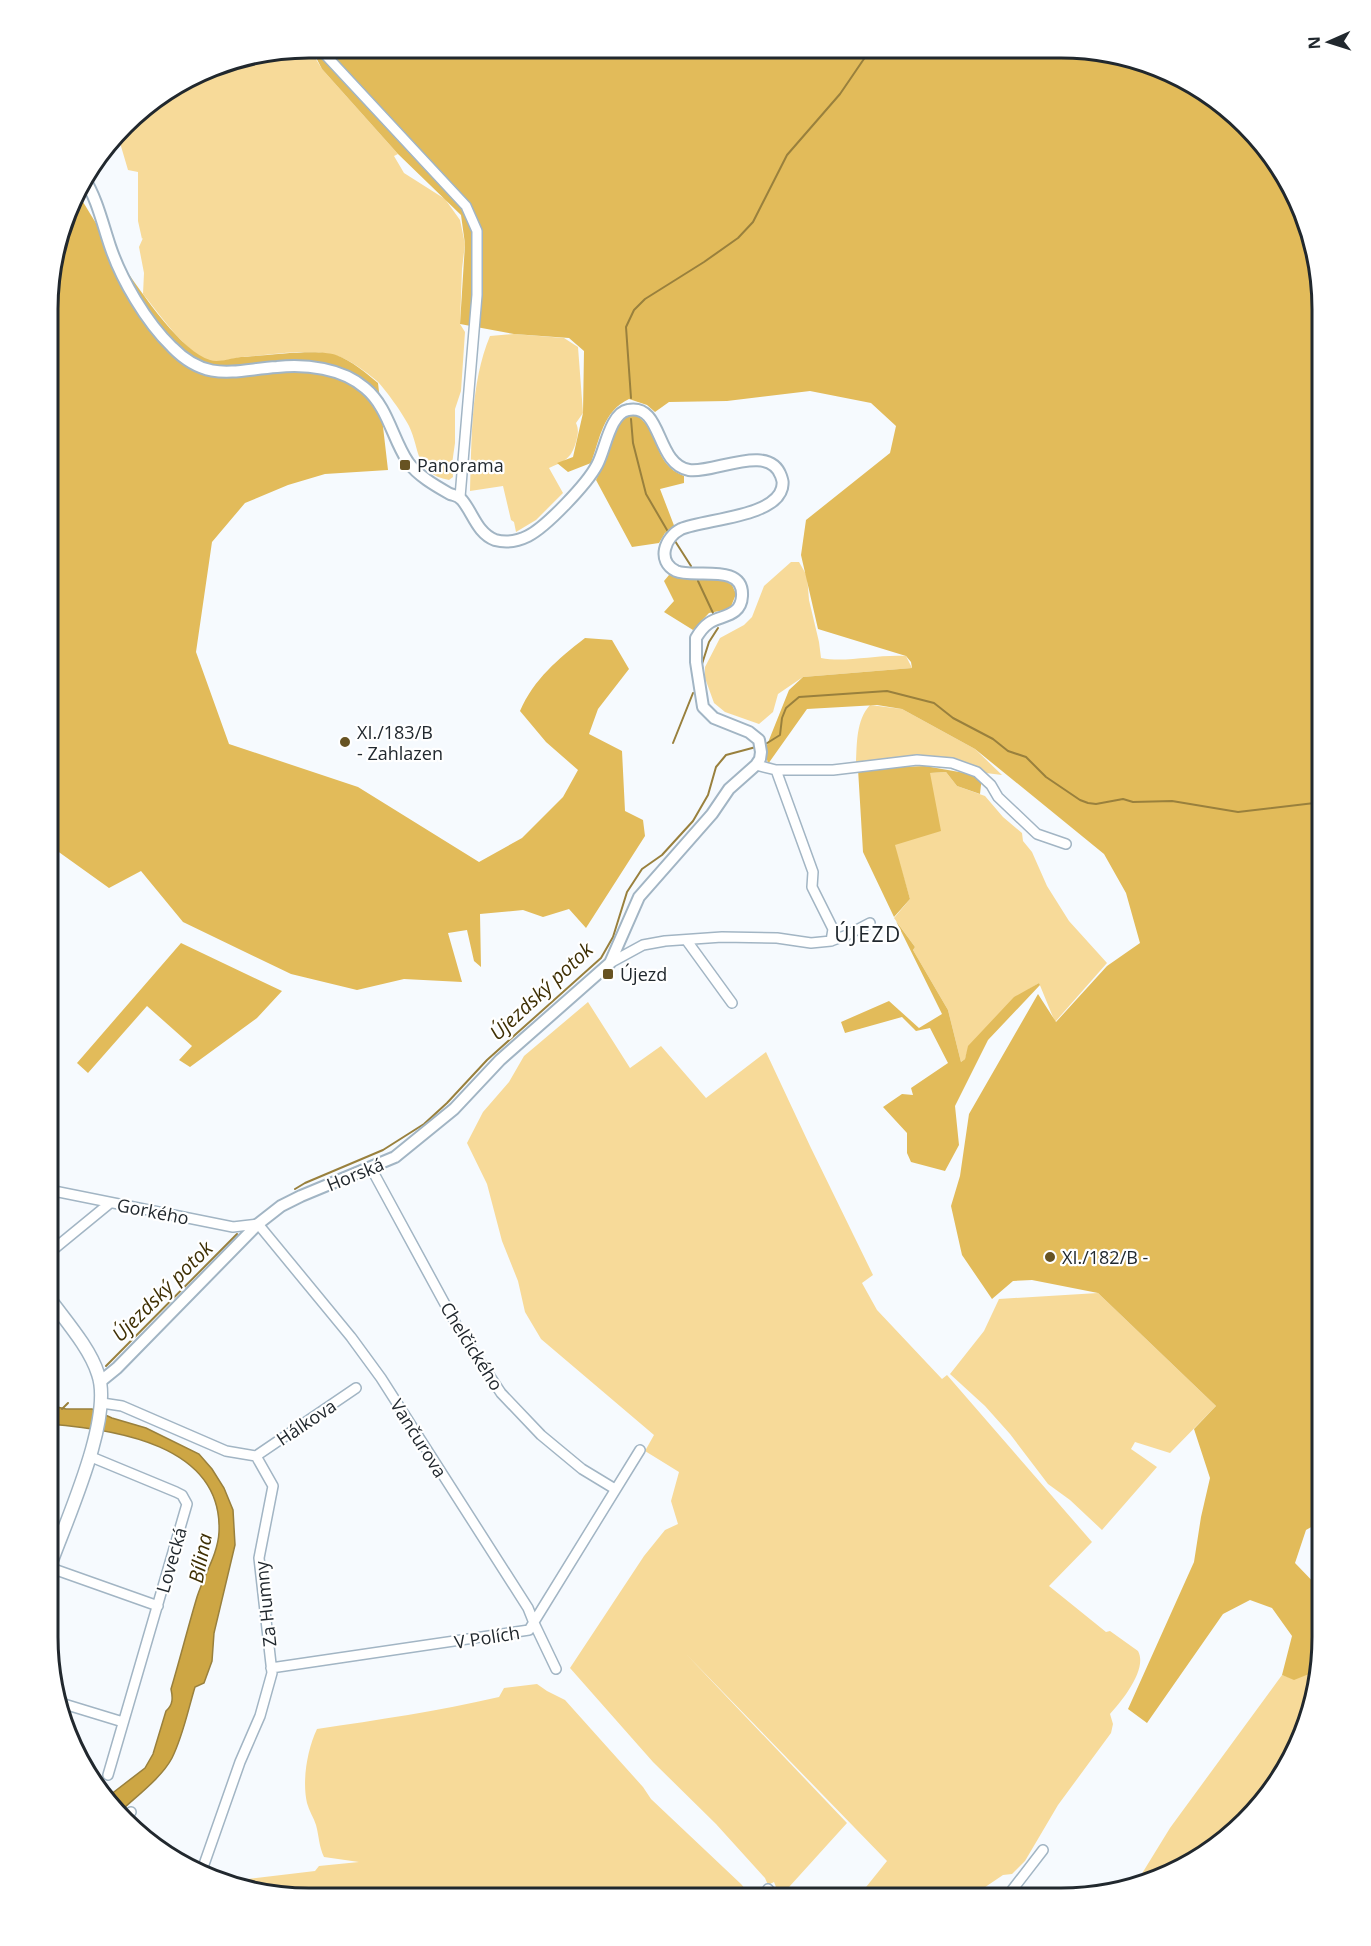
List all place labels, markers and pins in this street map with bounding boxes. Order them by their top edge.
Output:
place label: Panorama [417,453,504,477]
marker: Panorama [398,458,412,472]
place label: XI./183/B - Zahlazen [357,720,443,765]
marker: XI./183/B - Zahlazen [338,735,352,749]
place label: Újezd [620,962,667,986]
marker: Újezd [601,967,615,981]
place label: XI./182/B - [1062,1245,1149,1269]
marker: XI./182/B - [1043,1250,1057,1264]

